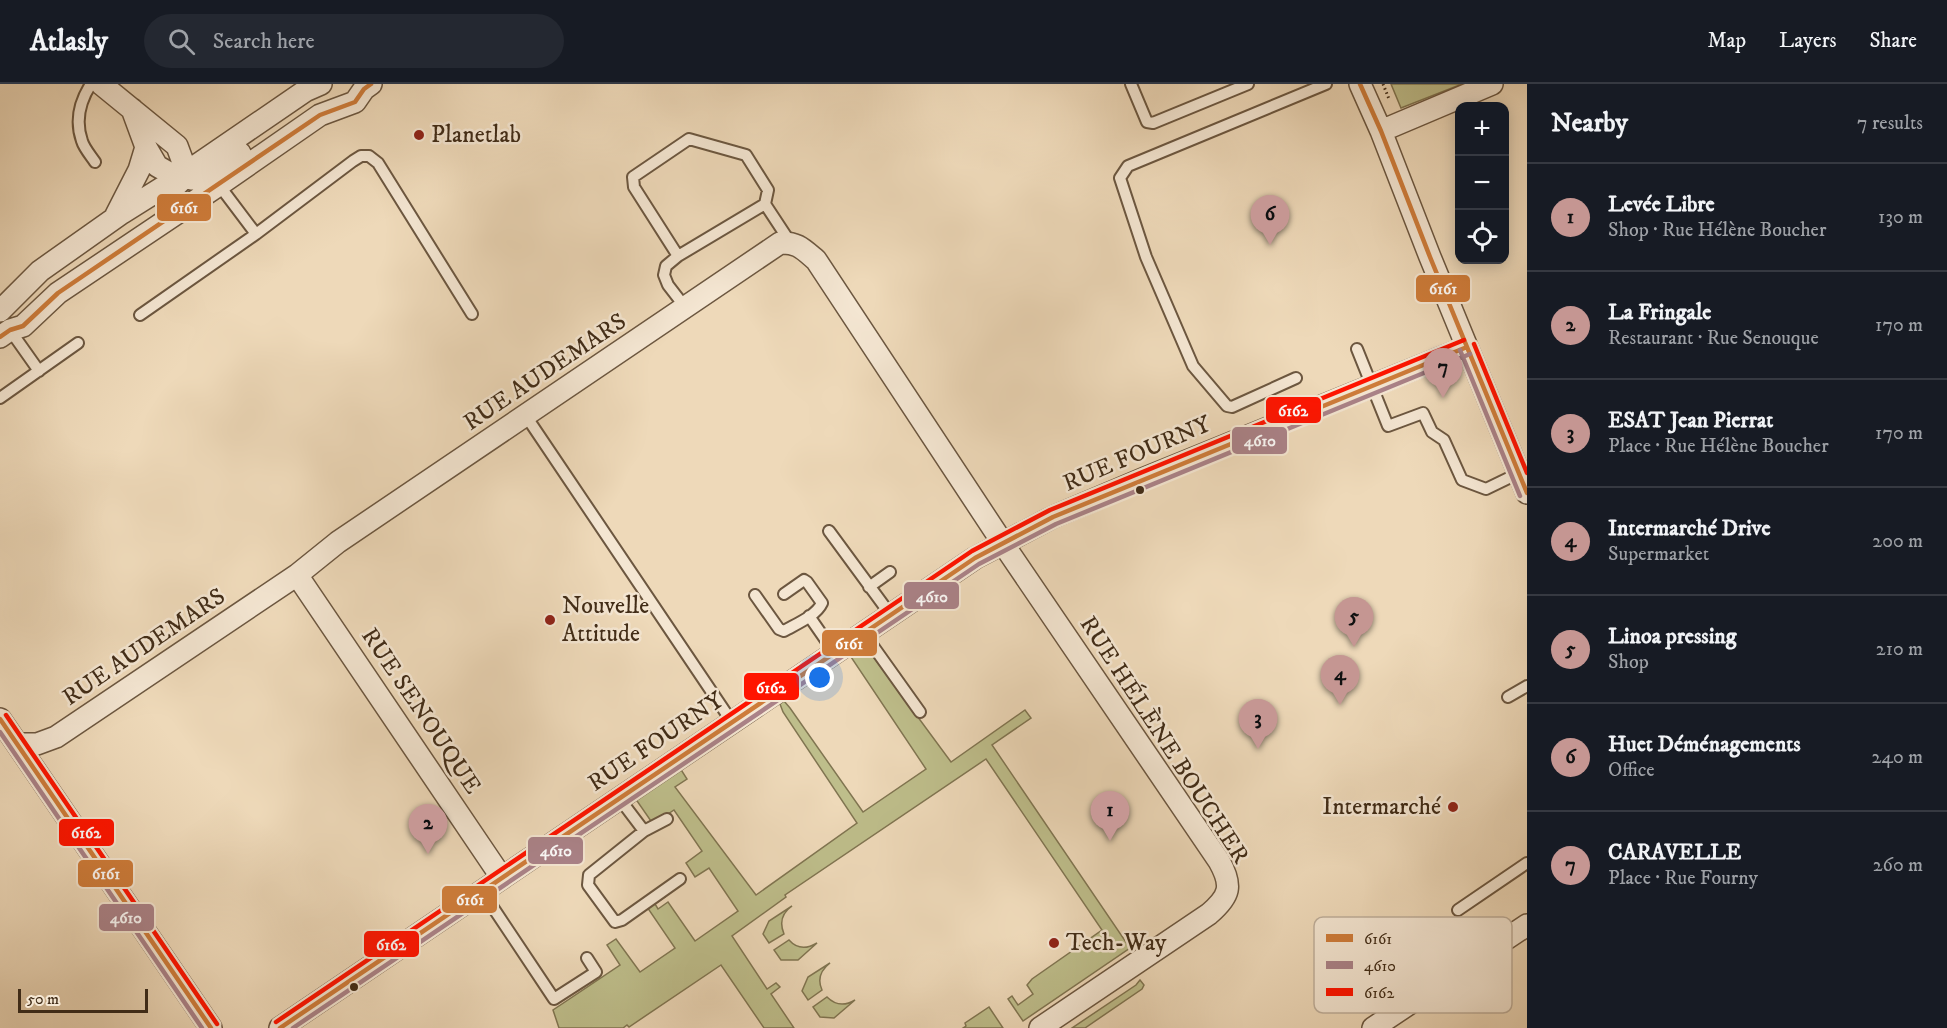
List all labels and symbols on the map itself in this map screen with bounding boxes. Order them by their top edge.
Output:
place label: Planetlab [431,120,521,150]
marker: Planetlab [412,128,426,142]
line badge: 6161 [156,193,212,222]
pin: 6 [1250,196,1290,245]
text: 6161 [170,198,198,218]
line badge: 6161 [1415,274,1471,303]
text: 6161 [1429,279,1457,299]
street label: RUE AUDEMARS [458,306,632,438]
pin: 7 [1424,348,1462,398]
line badge: 6162 [1265,396,1322,424]
text: 6162 [1278,401,1309,421]
street label: RUE FOURNY [1059,409,1216,499]
line badge: 4610 [1231,426,1288,455]
text: 4610 [1243,431,1276,451]
unlabelled marker [1134,484,1146,496]
street label: RUE AUDEMARS [57,581,231,713]
line badge: 4610 [903,581,960,610]
text: 4610 [915,587,948,607]
place label: Nouvelle Attitude [562,591,649,649]
pin: 5 [1334,598,1374,647]
street label: RUE HÉLÈNE BOUCHER [1073,611,1255,869]
marker: Nouvelle Attitude [543,613,557,627]
street label: RUE SENOUQUE [354,622,488,800]
line badge: 6161 [821,629,878,657]
text: 6161 [835,634,863,654]
pin: 4 [1320,656,1360,705]
your location [805,663,834,692]
line badge: 6162 [743,672,800,701]
text: 6162 [756,678,787,698]
street label: RUE FOURNY [582,685,730,798]
pin: 3 [1238,700,1278,749]
pin: 1 [1090,792,1130,841]
place label: Intermarché [1322,792,1441,822]
marker: Intermarché [1446,800,1460,814]
pin: 2 [408,804,448,854]
line badge: 6162 [58,818,115,847]
text: 6162 [71,823,102,843]
line badge: 4610 [527,836,584,865]
text: 4610 [539,841,572,861]
line badge: 6161 [77,859,134,888]
text: 6161 [92,864,120,884]
line badge: 6161 [441,885,498,914]
text: 6161 [456,890,484,910]
line badge: 4610 [98,903,155,932]
text: 4610 [109,908,142,928]
legend [1314,917,1512,1013]
place label: Tech-Way [1066,928,1167,958]
text: 6161 [1364,929,1392,949]
line badge: 6162 [363,930,420,958]
text: 6162 [376,935,407,955]
marker: Tech-Way [1047,936,1061,950]
text: 4610 [1364,956,1396,976]
unlabelled marker [348,981,360,993]
text: 6162 [1364,983,1394,1003]
scale bar [18,986,148,1014]

